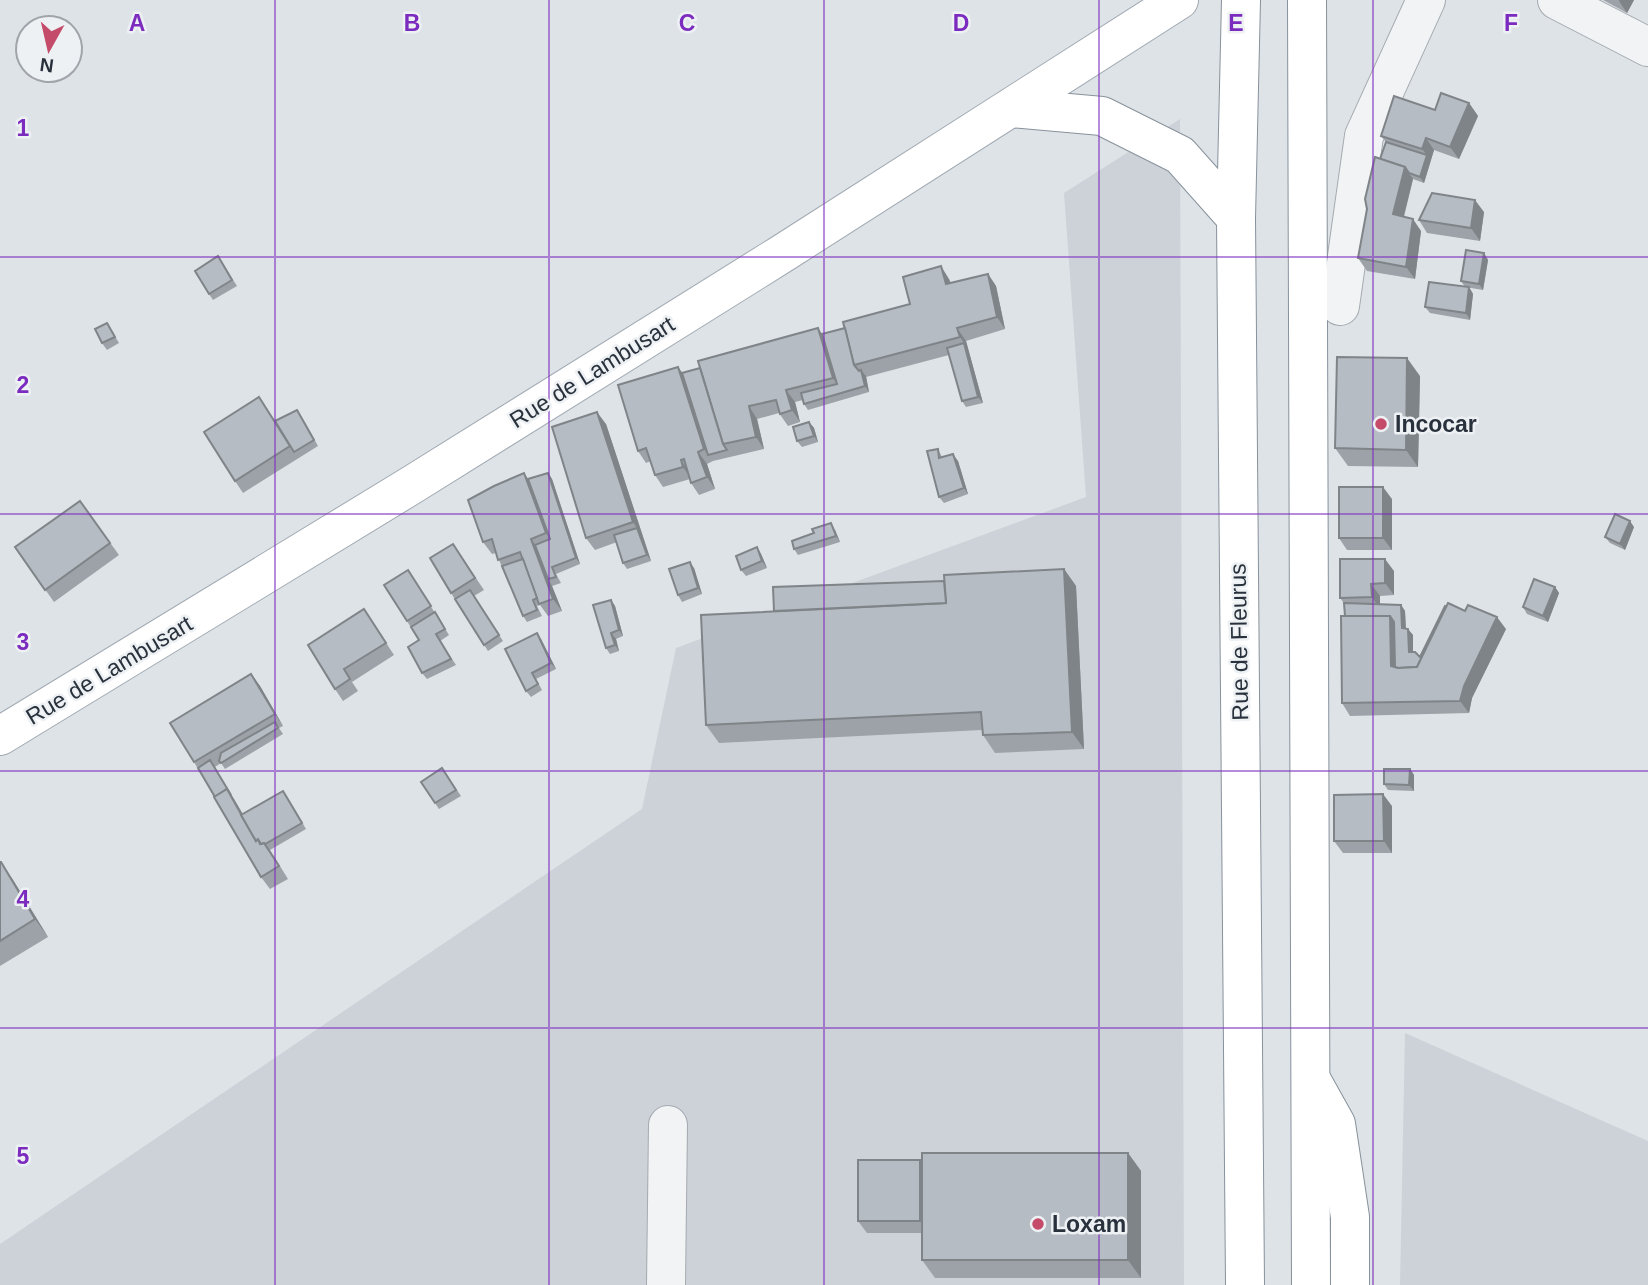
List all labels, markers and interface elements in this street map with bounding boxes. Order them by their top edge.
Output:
text: A [129,10,145,36]
text: B [404,10,420,36]
text: C [679,10,695,36]
text: D [953,10,969,36]
text: E [1228,10,1244,36]
text: F [1504,10,1518,36]
north arrow [14,14,84,84]
text: N [38,54,55,77]
text: 1 [17,115,30,141]
street label: Rue de Lambusart [505,311,680,433]
text: 2 [17,372,29,398]
place label: Incocar [1395,411,1477,437]
marker: Incocar [1373,416,1389,432]
street label: Rue de Fleurus [1225,563,1253,721]
street label: Rue de Lambusart [21,610,197,730]
text: 3 [17,629,29,655]
text: 4 [17,886,30,912]
text: 5 [17,1143,30,1169]
place label: Loxam [1052,1211,1126,1237]
marker: Loxam [1030,1216,1046,1232]

